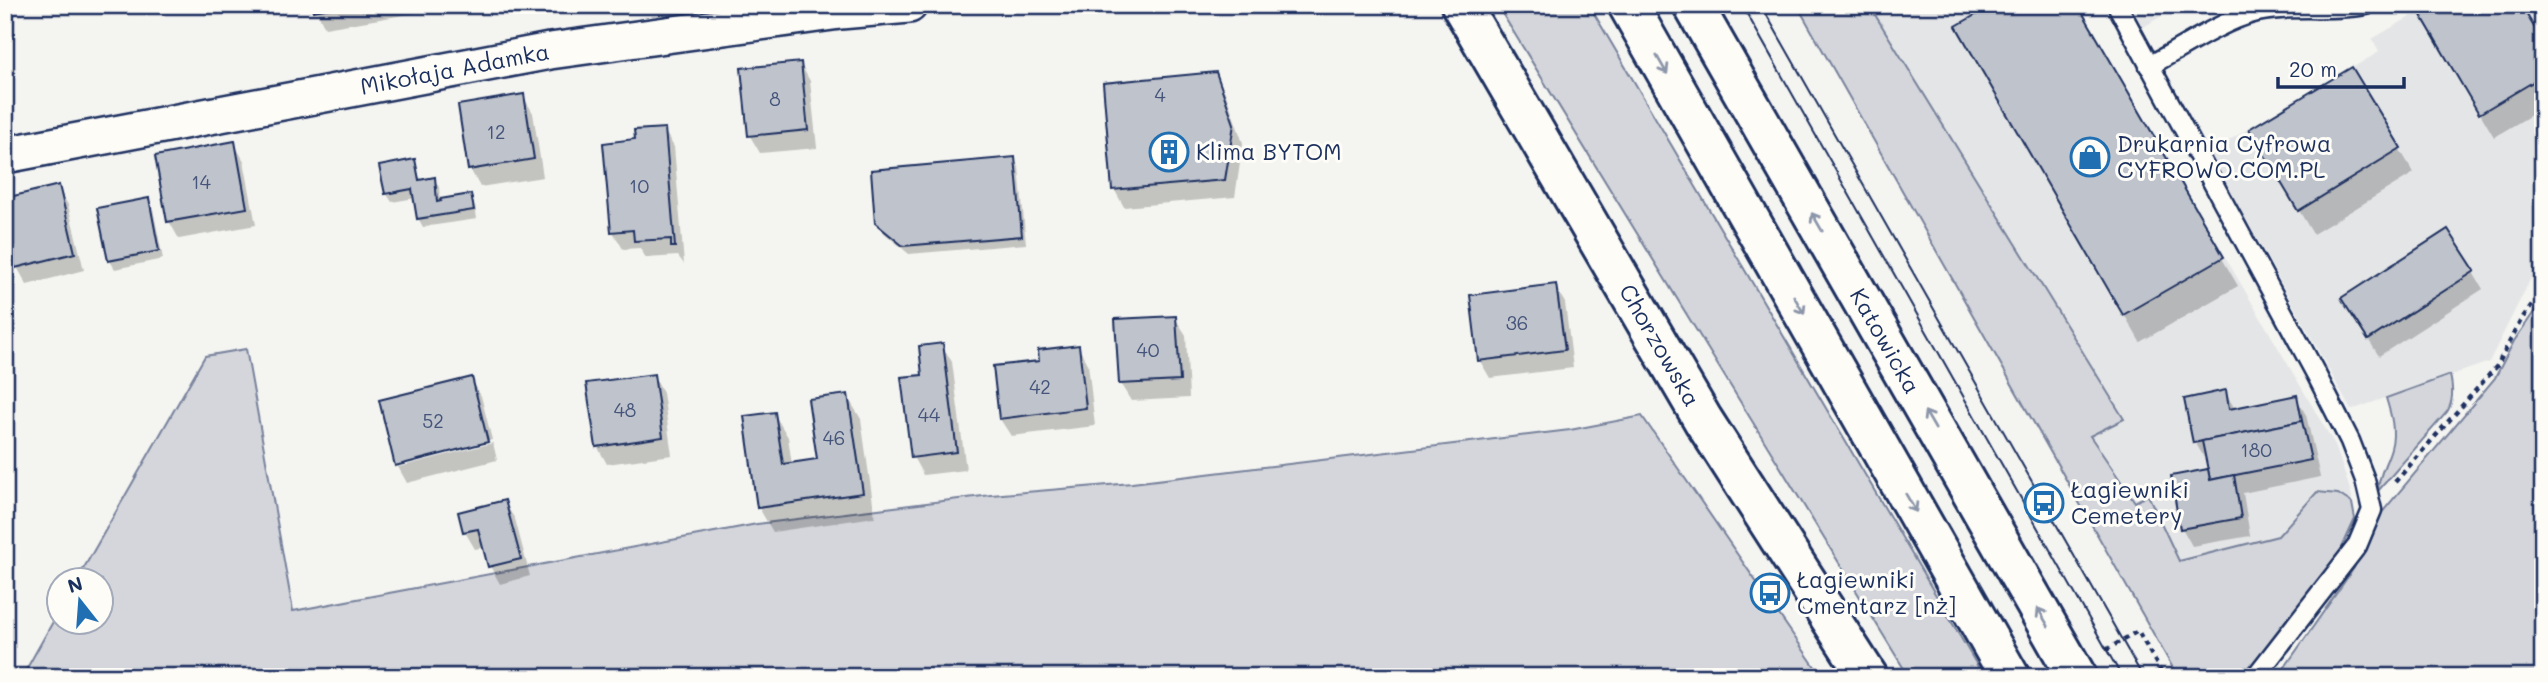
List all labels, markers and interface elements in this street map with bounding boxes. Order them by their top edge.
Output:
street label: Mikołaja Adamka [358,35,552,101]
scale bar [2278,46,2404,90]
one-way arrow [1655,54,1669,74]
text: 20 m [2289,55,2337,82]
house number: 4 [1154,82,1166,107]
house number: 8 [769,86,781,111]
house number: 12 [486,119,506,144]
place label: Drukarnia Cyfrowa CYFROWO.COM.PL [2117,128,2331,184]
building icon: Klima BYTOM [1148,131,1190,173]
place label: Klima BYTOM [1196,136,1342,166]
shop icon: Drukarnia Cyfrowa CYFROWO.COM.PL [2069,136,2111,178]
house number: 14 [191,169,211,194]
house number: 10 [629,173,649,198]
one-way arrow [1810,213,1824,233]
street label: Chorzowska [1613,278,1708,411]
street label: Katowicka [1844,282,1928,399]
one-way arrow [1793,294,1806,315]
house number: 36 [1506,310,1528,335]
house number: 40 [1137,337,1160,362]
house number: 42 [1029,374,1051,399]
house number: 48 [614,397,636,422]
house number: 44 [918,402,940,427]
house number: 52 [422,408,444,433]
one-way arrow [1923,410,1936,431]
house number: 46 [823,425,845,450]
house number: 180 [2240,437,2272,462]
place label: Łagiewniki Cemetery [2071,474,2189,530]
bus stop icon: Łagiewniki Cemetery [2023,482,2065,524]
one-way arrow [1904,492,1918,512]
place label: Łagiewniki Cmentarz [nż] [1797,564,1956,620]
north arrow [46,566,116,636]
text: N [64,570,85,598]
bus stop icon: Łagiewniki Cmentarz [nż] [1749,572,1791,614]
one-way arrow [2036,608,2050,628]

